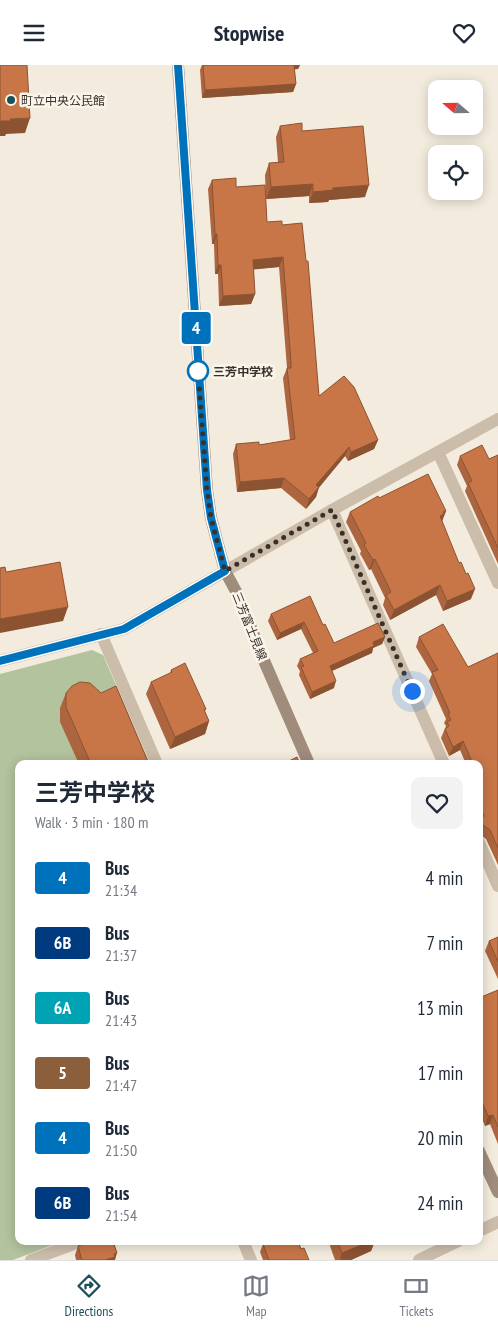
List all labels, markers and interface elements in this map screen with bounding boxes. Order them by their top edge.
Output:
icon: menu [20,19,48,47]
text: Stopwise [214,19,284,47]
icon: heart [450,19,478,47]
north arrow [428,80,482,135]
map controls [428,80,483,200]
place label: 町立中央公民館 [21,93,105,108]
marker: 町立中央公民館 [5,94,17,106]
button: locate [428,145,483,200]
line badge: 4 [180,312,212,344]
text: 4 [192,316,200,339]
marker: 三芳中学校 [187,360,209,382]
place label: 三芳中学校 [213,364,273,379]
street label: 三芳富士見線 [230,590,270,662]
your location [400,679,425,704]
text: 三芳中学校 [35,777,155,808]
button: heart [411,777,463,829]
text: Walk · 3 min · 180 m [35,812,148,832]
text: Bus [105,856,129,880]
text: 4 [58,866,67,889]
text: 4 min [426,866,463,890]
text: 21:34 [105,880,137,900]
text: Bus [105,921,129,945]
text: 6B [54,931,71,954]
text: 7 min [426,931,463,955]
text: 21:37 [105,945,137,965]
text: Bus [105,986,129,1010]
text: 6A [54,996,71,1019]
text: 13 min [417,996,463,1020]
text: 21:43 [105,1010,137,1030]
text: Bus [105,1051,129,1075]
text: 5 [58,1061,67,1084]
text: 17 min [418,1061,463,1085]
text: 21:47 [105,1075,137,1095]
text: Bus [105,1116,129,1140]
text: 4 [58,1126,67,1149]
text: 20 min [417,1126,463,1150]
text: 21:50 [105,1140,137,1160]
text: Bus [105,1181,129,1205]
text: 6B [54,1191,71,1214]
text: 24 min [417,1191,463,1215]
text: 21:54 [105,1205,137,1225]
tab: Directions [65,1272,113,1320]
tab: Map [242,1272,270,1320]
tab: Tickets [399,1272,433,1320]

